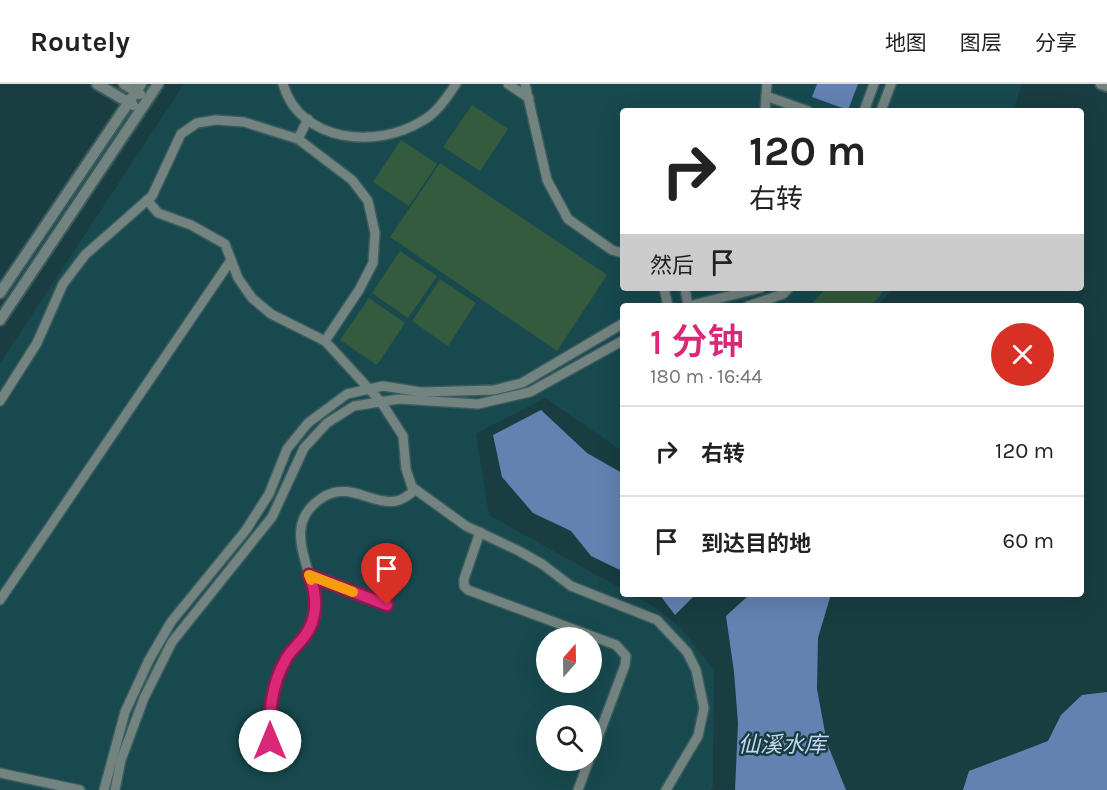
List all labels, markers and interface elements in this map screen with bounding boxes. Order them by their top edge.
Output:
text: Routely [30,25,130,58]
text: 地图 [885,31,927,55]
text: 图层 [960,31,1002,55]
text: 分享 [1035,31,1077,55]
text: 120 m [749,126,866,176]
icon: right [650,132,728,210]
text: 右转 [749,183,803,215]
icon: arrive [706,246,739,279]
text: 然后 [650,253,694,279]
text: 1 分钟 [650,321,744,363]
button: close [991,323,1054,386]
text: 180 m · 16:44 [650,365,762,388]
icon: right [650,435,683,468]
text: 120 m [995,438,1054,464]
text: 右转 [701,441,745,467]
icon: arrive [650,525,683,558]
text: 60 m [1003,528,1054,554]
text: 到达目的地 [701,531,811,557]
pin [361,543,412,605]
icon: arrive [370,552,403,585]
north arrow [536,627,602,693]
map controls [536,627,602,771]
button: search [536,705,602,771]
position arrow [238,709,302,773]
water label: 仙溪水库 [738,732,830,758]

